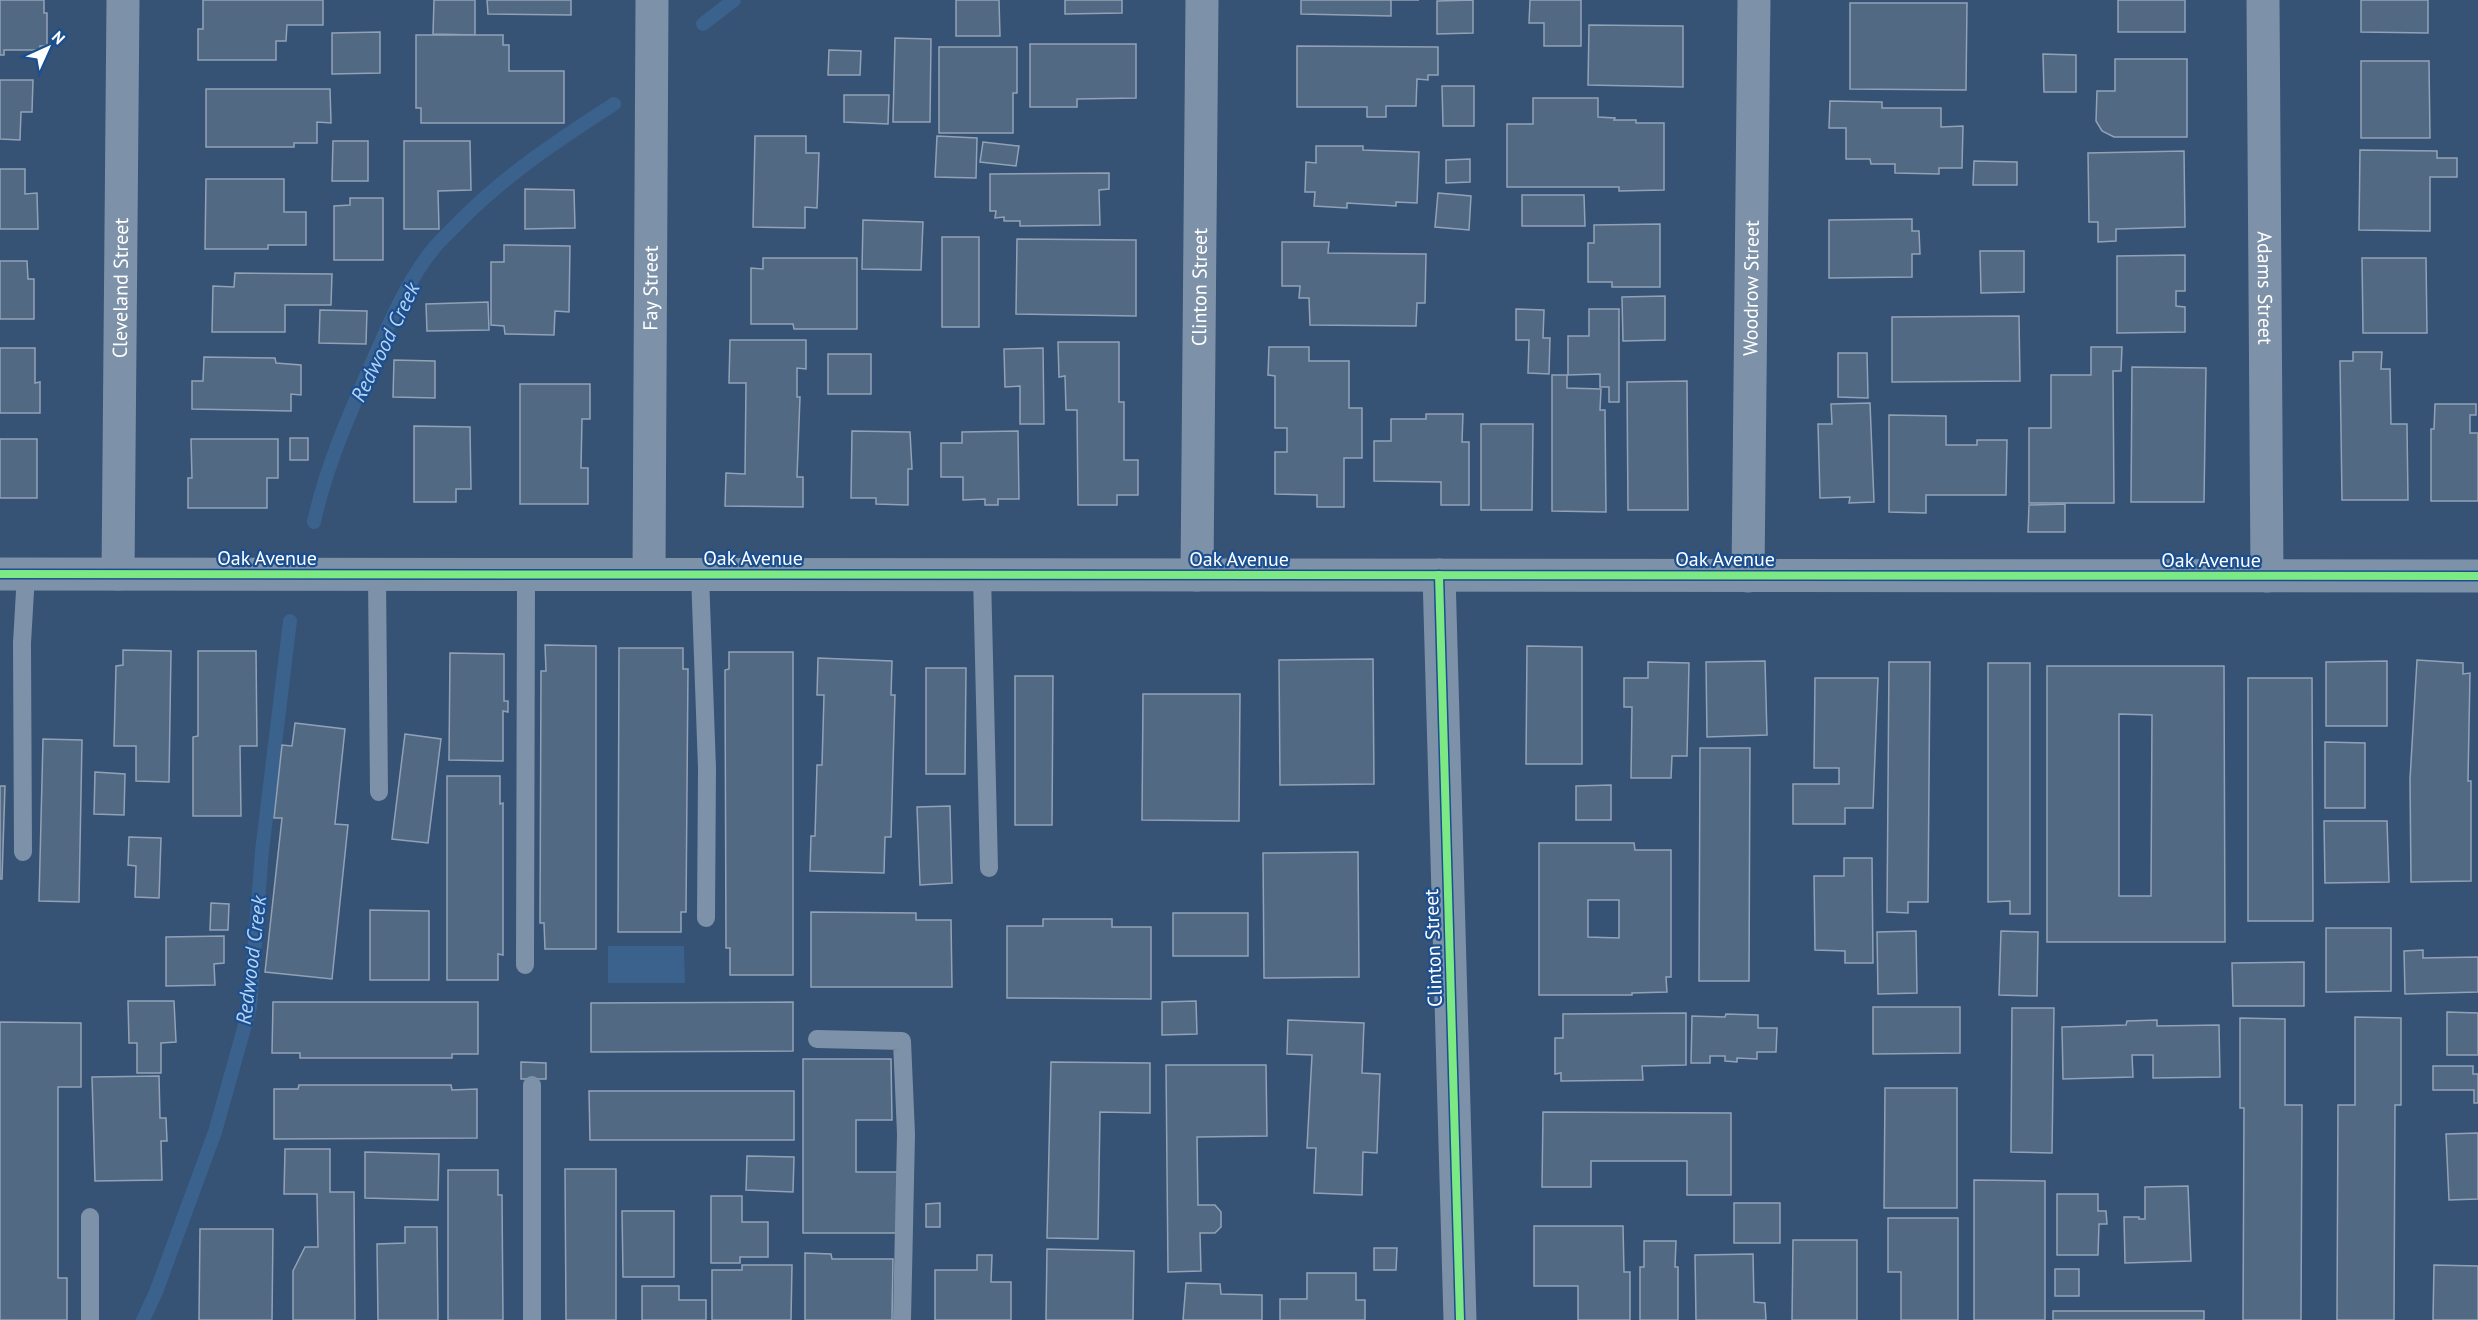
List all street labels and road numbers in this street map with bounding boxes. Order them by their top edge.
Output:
street label: Cleveland Street [107,217,134,358]
street label: Woodrow Street [1737,220,1765,356]
street label: Clinton Street [1186,228,1213,346]
street label: Adams Street [2252,231,2278,345]
street label: Fay Street [637,245,664,331]
street label: Oak Avenue [217,545,317,571]
street label: Oak Avenue [703,545,803,571]
street label: Oak Avenue [1189,546,1289,572]
street label: Oak Avenue [1675,546,1775,572]
street label: Oak Avenue [2161,547,2261,573]
street label: Clinton Street [1418,888,1448,1008]

